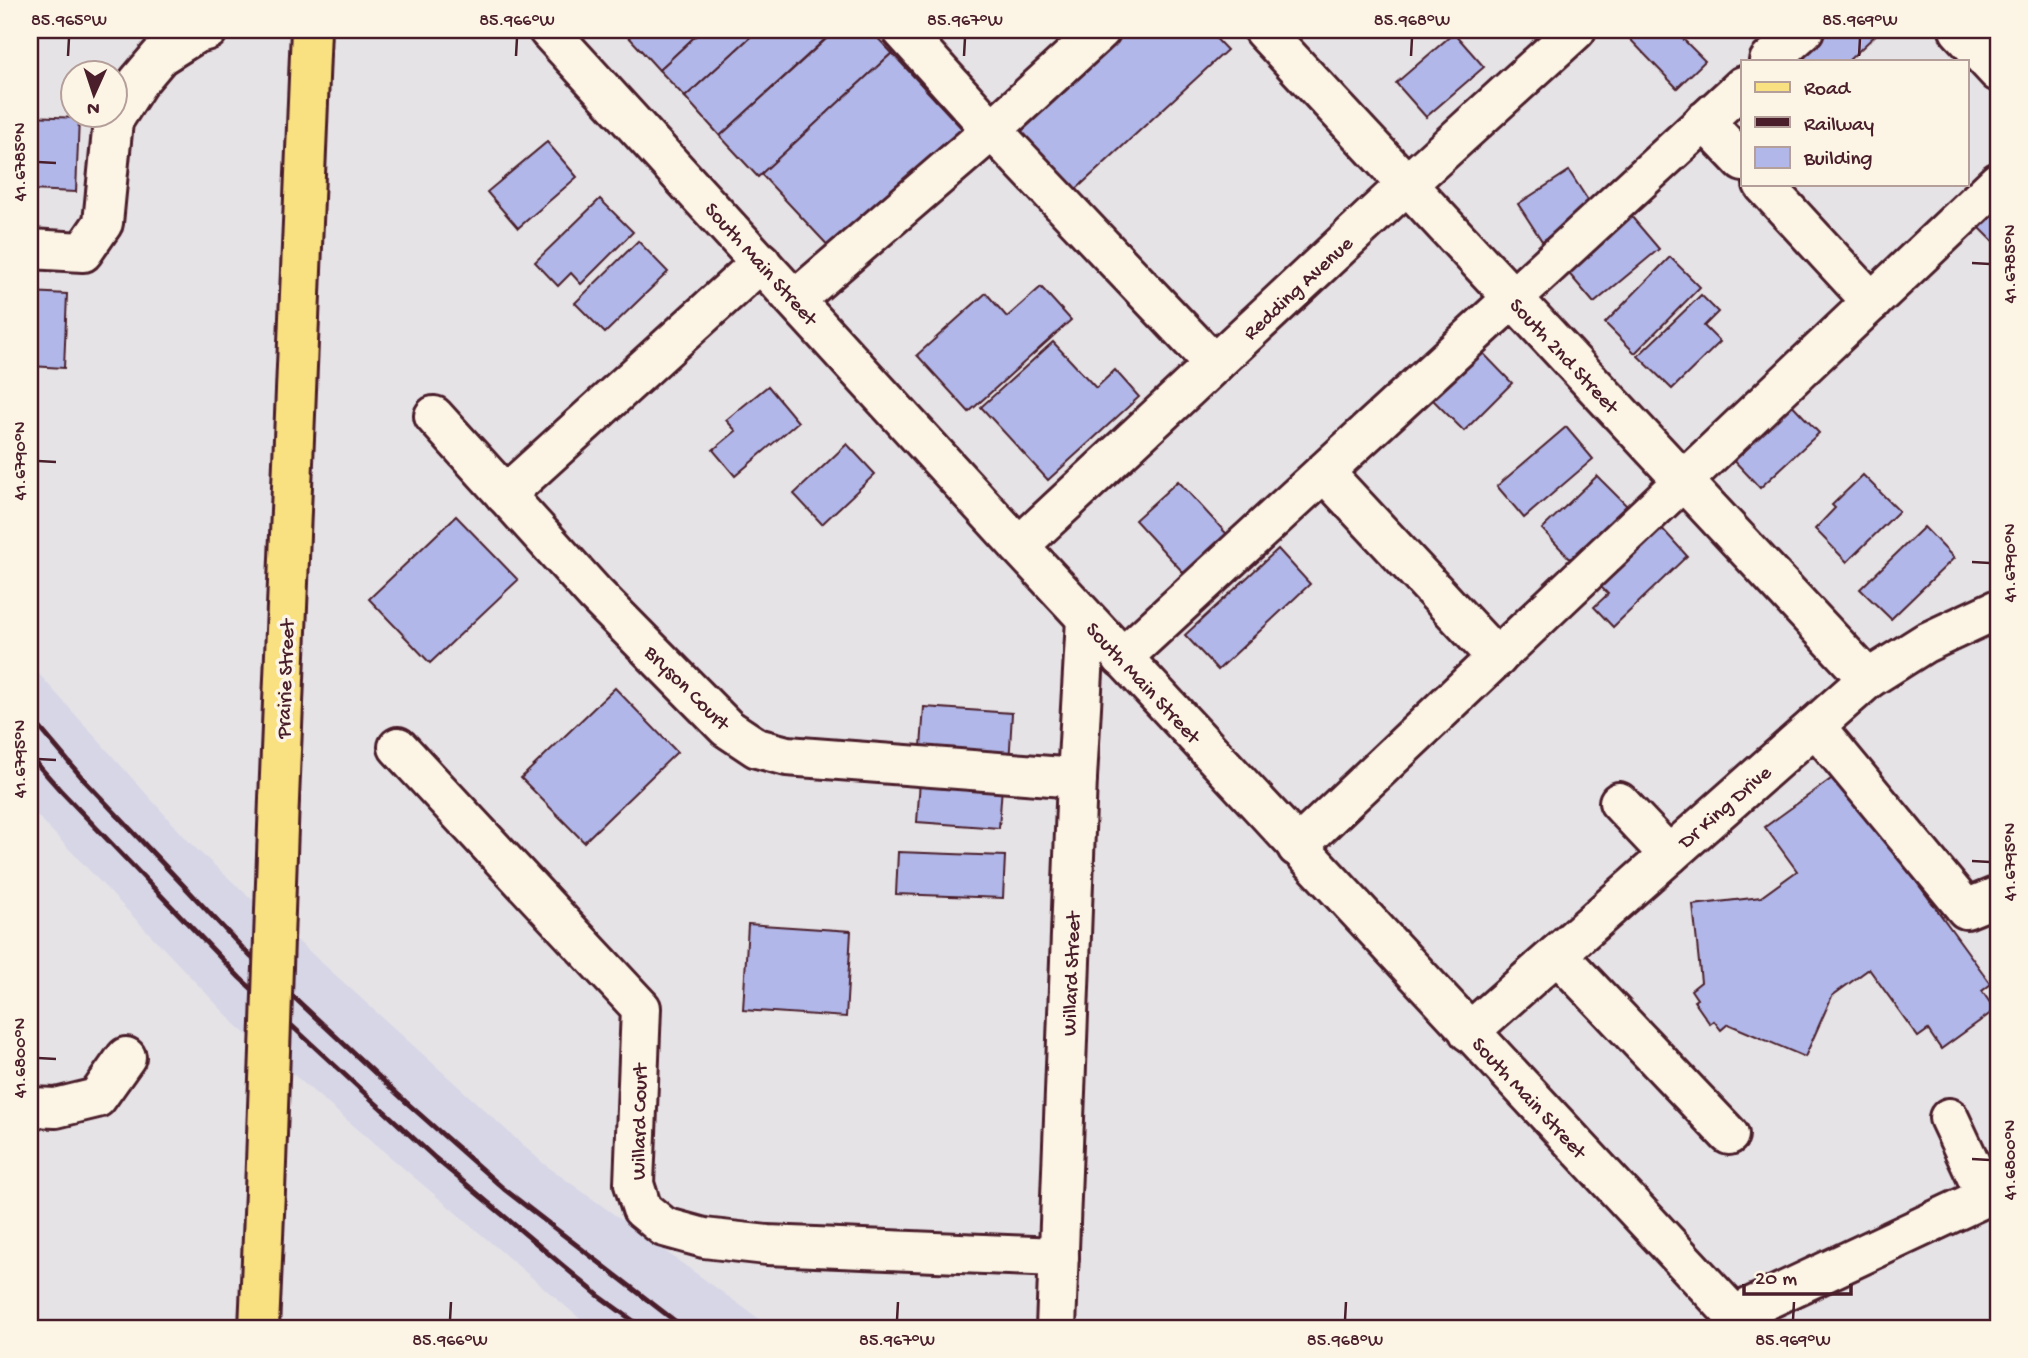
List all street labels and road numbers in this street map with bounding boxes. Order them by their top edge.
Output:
street label: South Main Street [698,199,823,334]
street label: Redding Avenue [1239,232,1360,347]
street label: South 2nd Street [1503,294,1624,422]
street label: Prairie Street [273,617,302,740]
street label: South Main Street [1079,618,1206,752]
street label: Bryson Court [637,641,735,739]
street label: Dr King Drive [1673,761,1779,857]
street label: Willard Street [1059,909,1088,1037]
street label: South Main Street [1465,1033,1592,1167]
street label: Willard Court [628,1061,655,1180]

